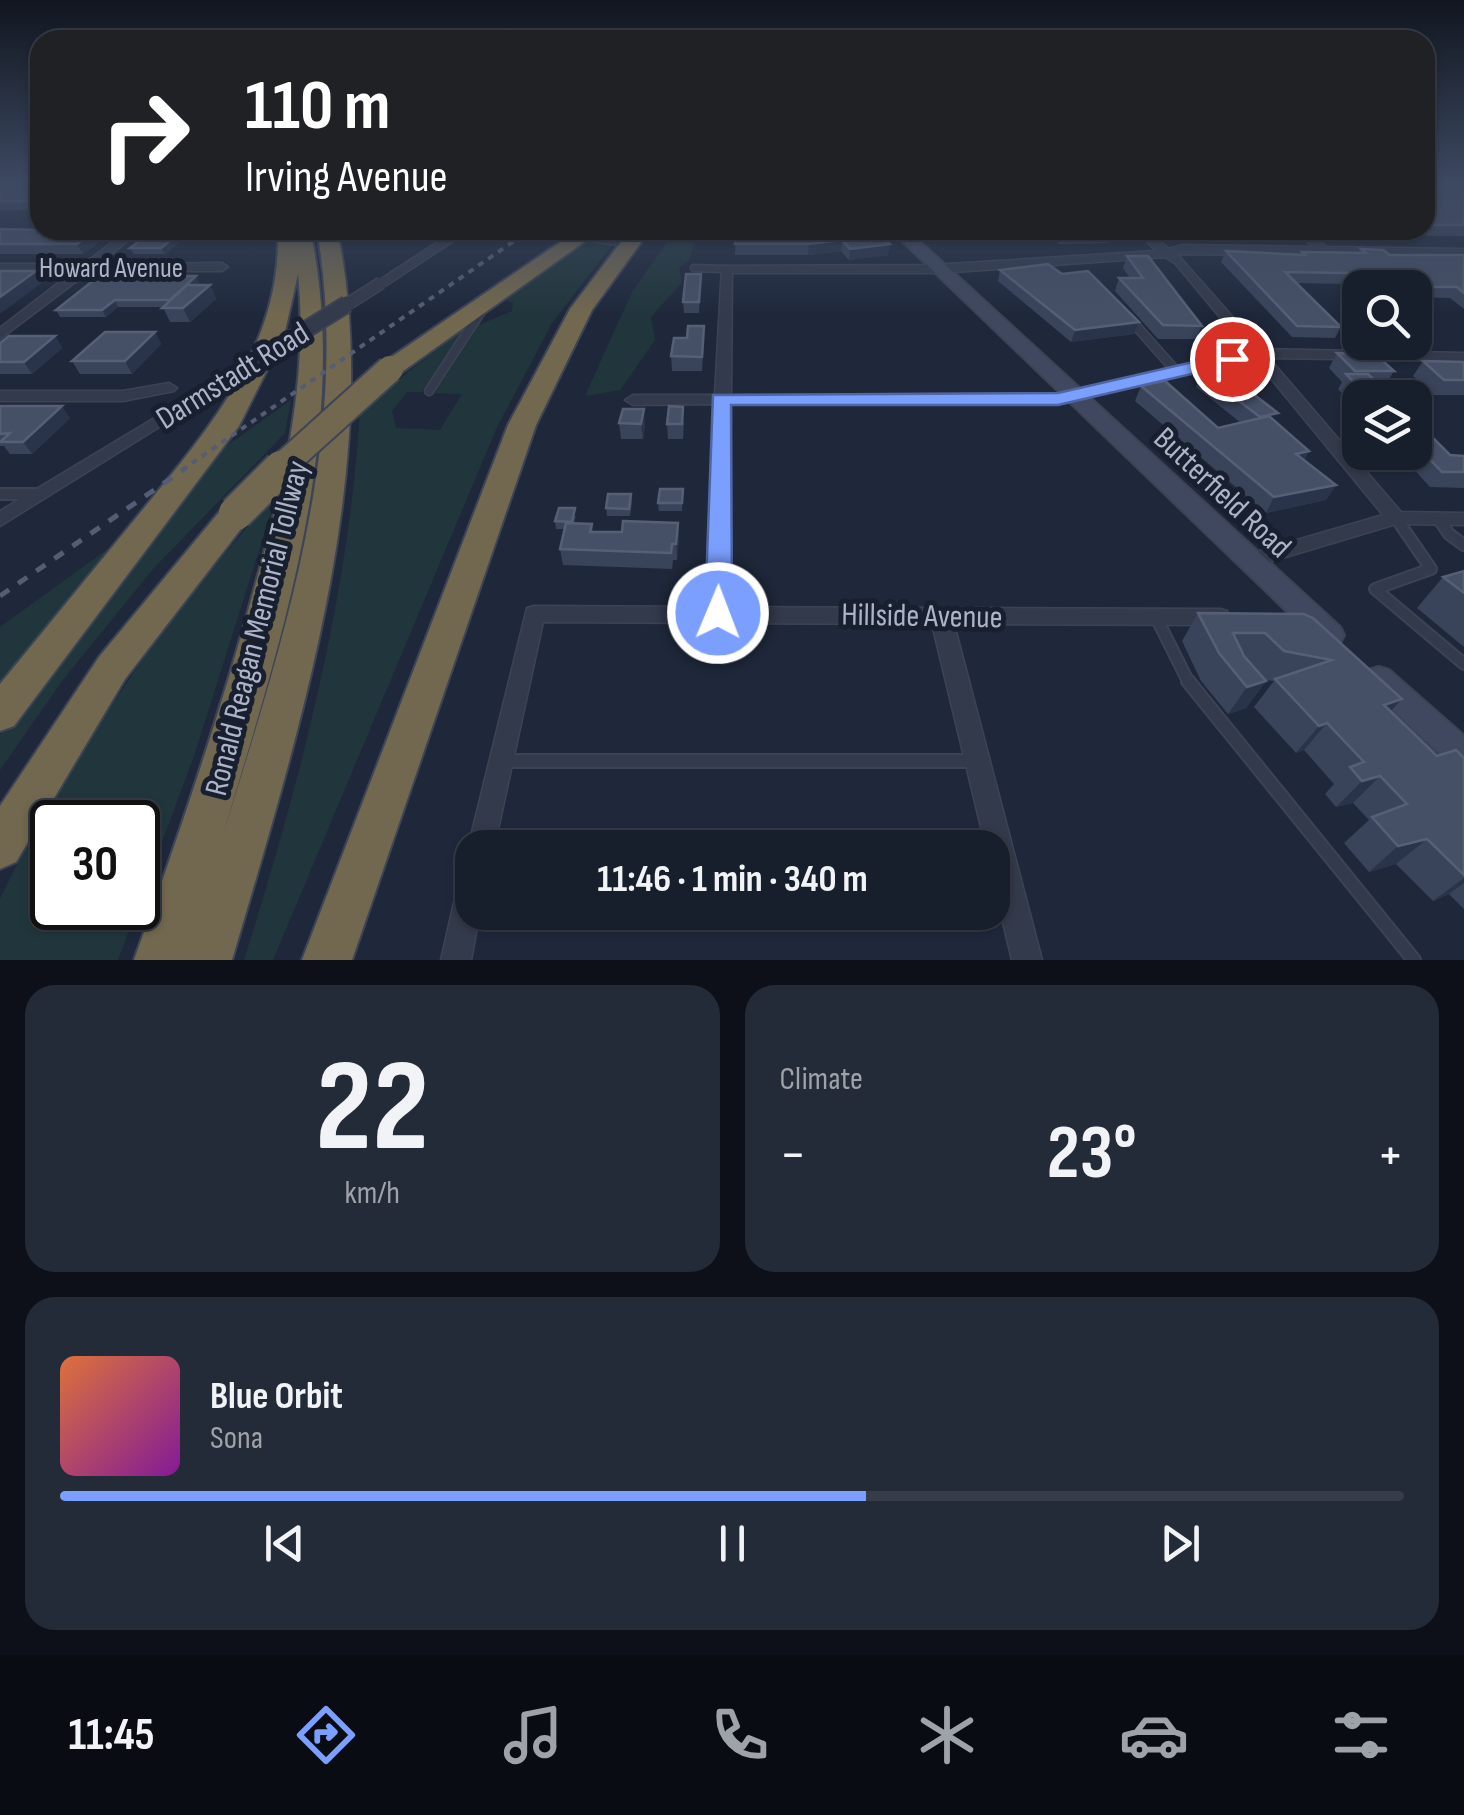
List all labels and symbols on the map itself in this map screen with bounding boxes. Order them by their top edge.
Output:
street label: Howard Avenue [39,252,183,285]
street label: Darmstadt Road [149,314,316,439]
pin [1190,317,1275,402]
street label: Butterfield Road [1145,420,1299,567]
street label: Ronald Reagan Memorial Tollway [197,457,318,800]
position arrow [666,561,770,665]
street label: Hillside Avenue [841,596,1003,637]
speed limit sign: 30 [30,800,160,930]

